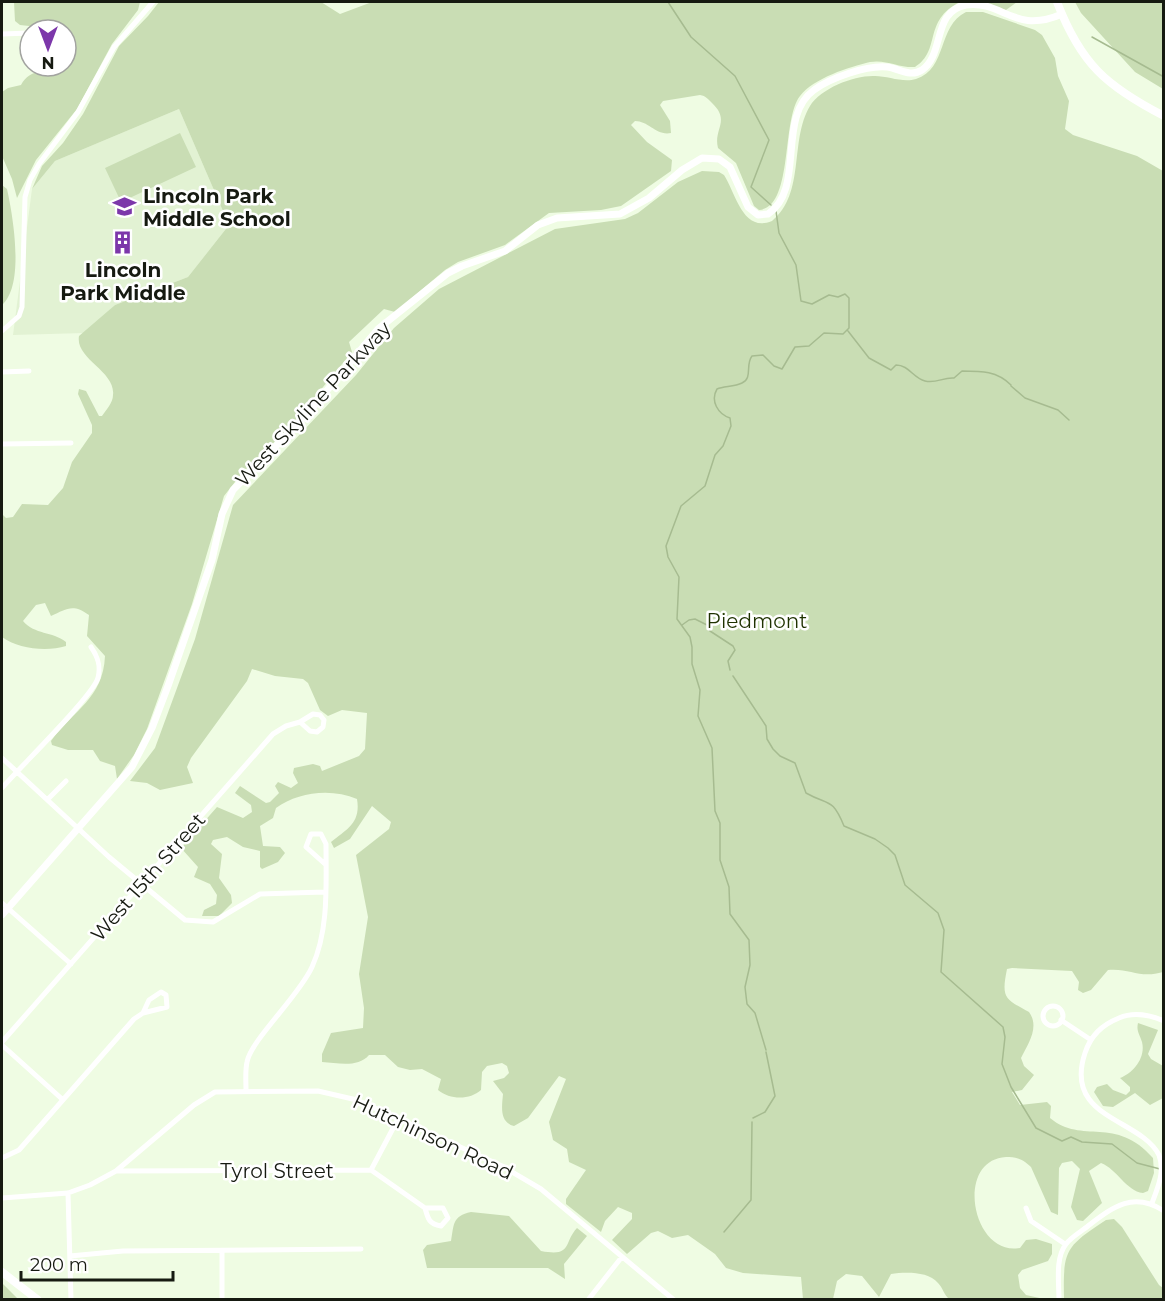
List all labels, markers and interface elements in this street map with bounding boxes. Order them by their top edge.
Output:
north arrow [18,18,78,78]
text: N [42,53,54,72]
place label: Lincoln Park Middle School [143,184,291,231]
school or university icon: Lincoln Park Middle School [112,194,138,220]
building icon: Lincoln Park Middle [110,230,136,256]
place label: Lincoln Park Middle [60,258,186,305]
street label: West Skyline Parkway [230,316,396,492]
park label: Piedmont [707,609,807,633]
street label: West 15th Street [86,808,210,946]
street label: Hutchinson Road [349,1089,517,1185]
street label: Tyrol Street [220,1159,334,1183]
scale bar [21,1244,172,1282]
text: 200 m [30,1254,88,1276]

